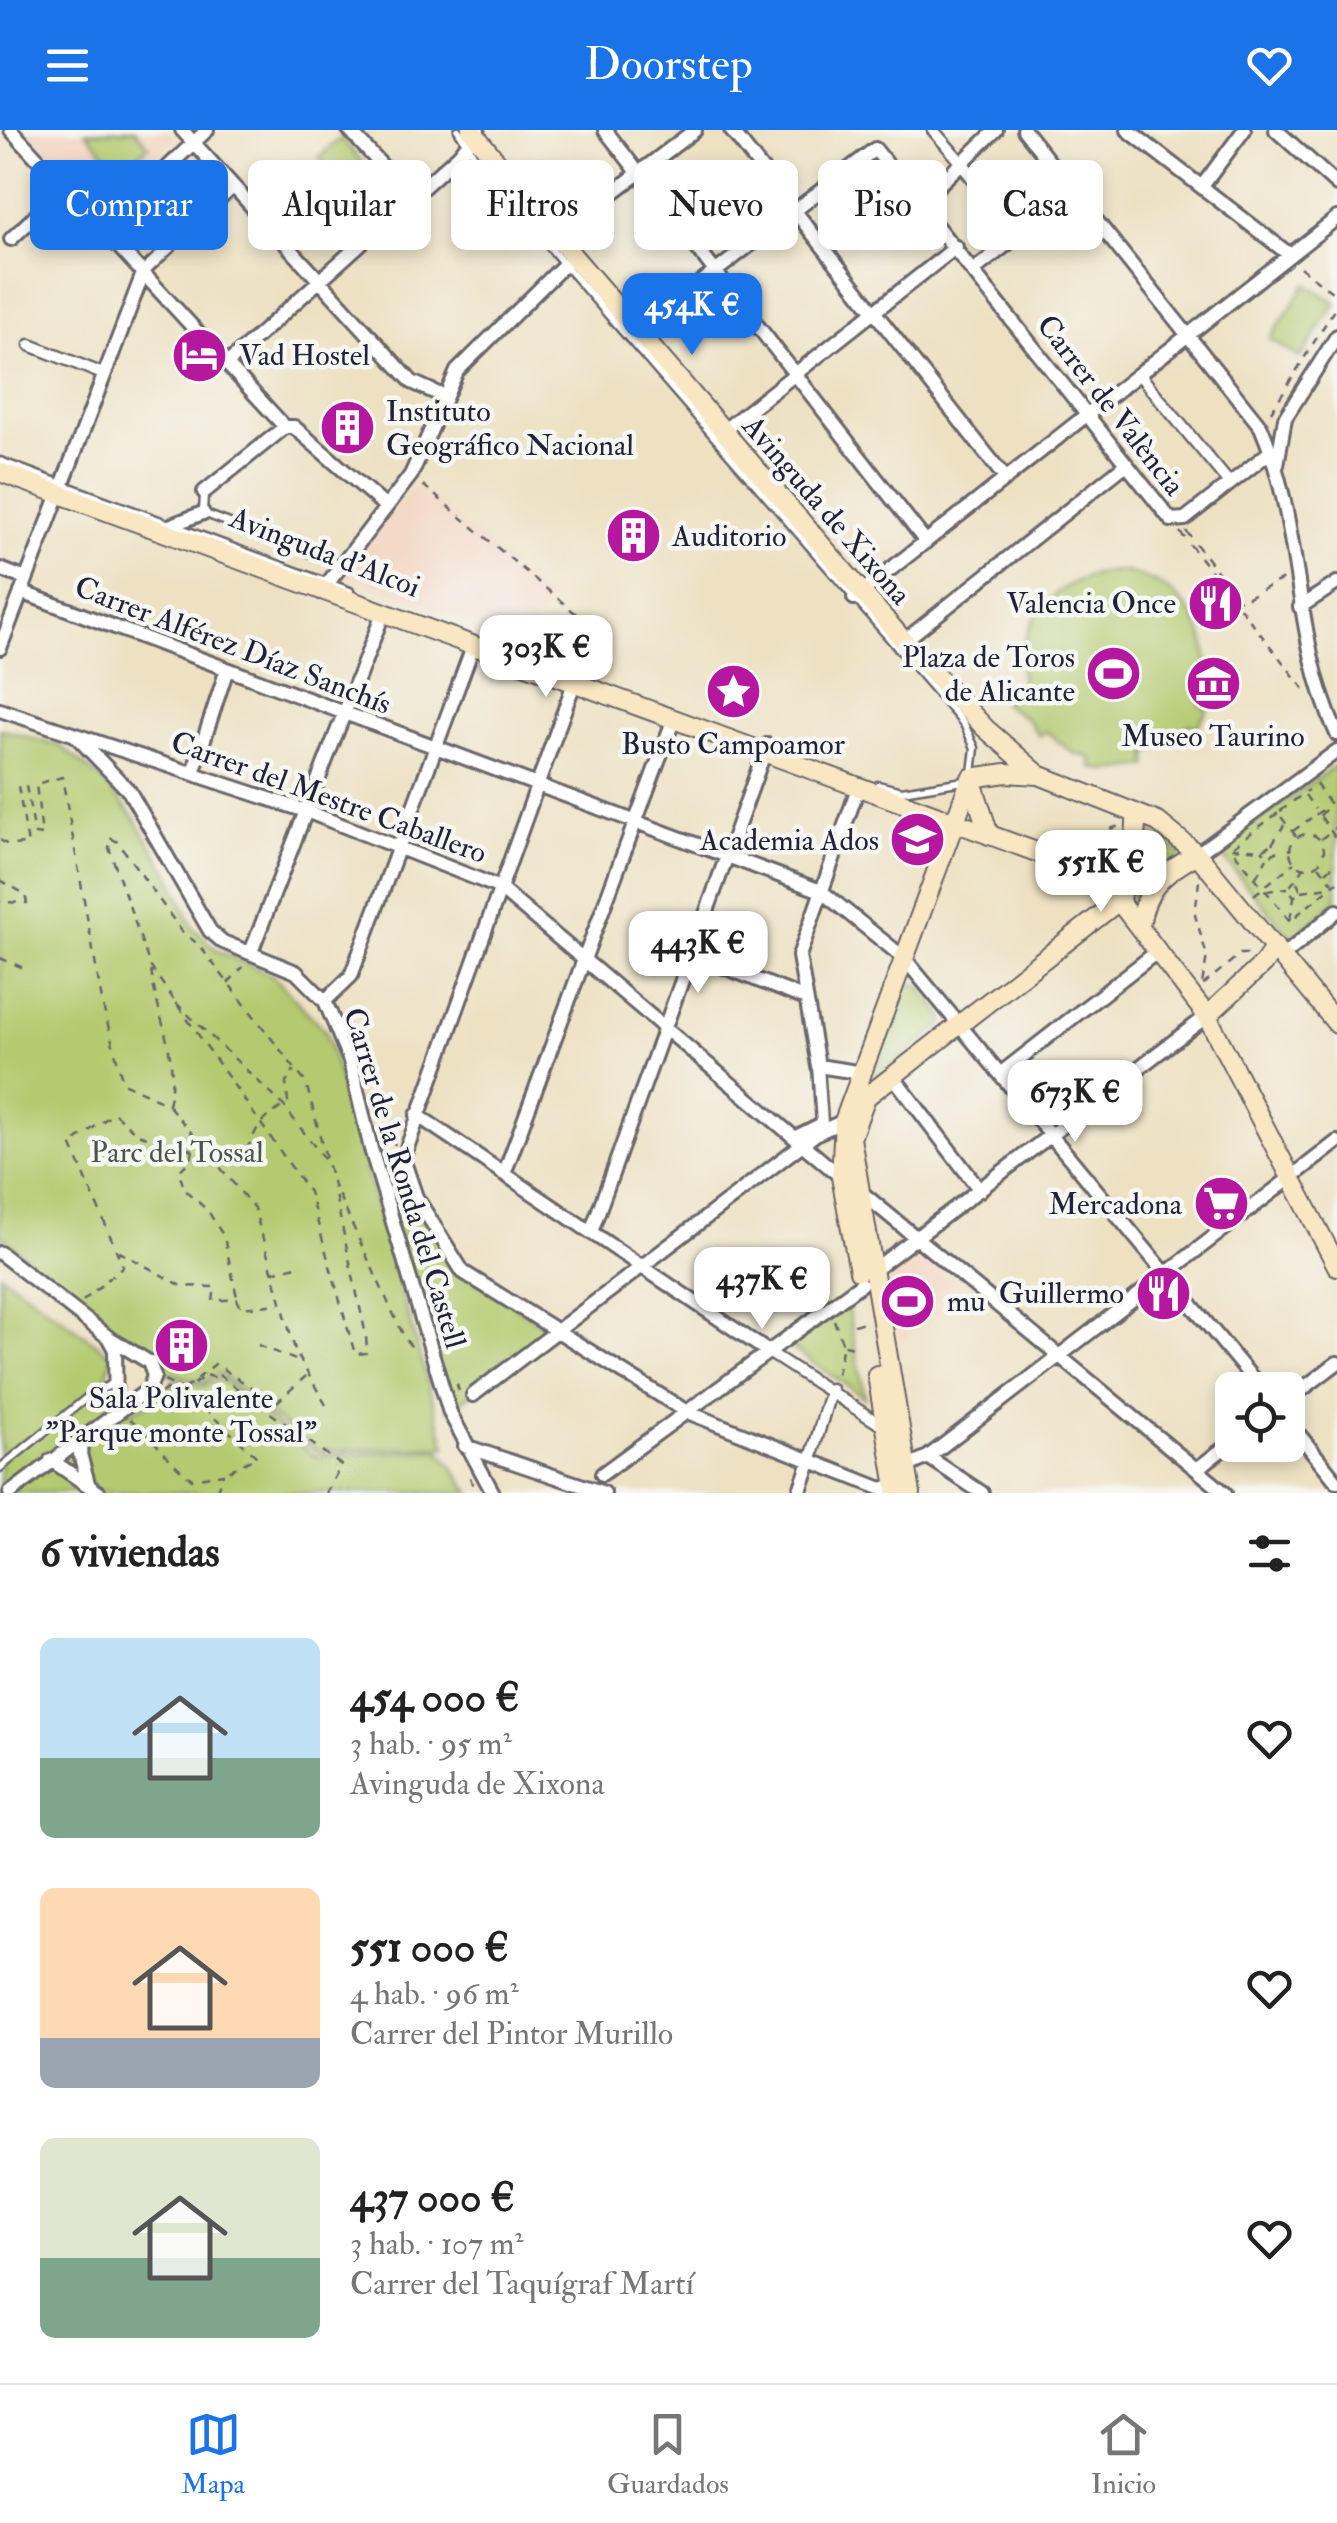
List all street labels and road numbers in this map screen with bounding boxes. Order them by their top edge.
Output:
street label: Carrer de València [1029,308,1193,504]
street label: Avinguda de Xixona [734,407,919,613]
street label: Avinguda d'Alcoi [223,499,425,606]
street label: Carrer Alférez Díaz Sanchís [69,568,396,723]
street label: Carrer del Mestre Caballero [166,723,492,872]
street label: Carrer de la Ronda del Castell [335,1003,474,1353]

